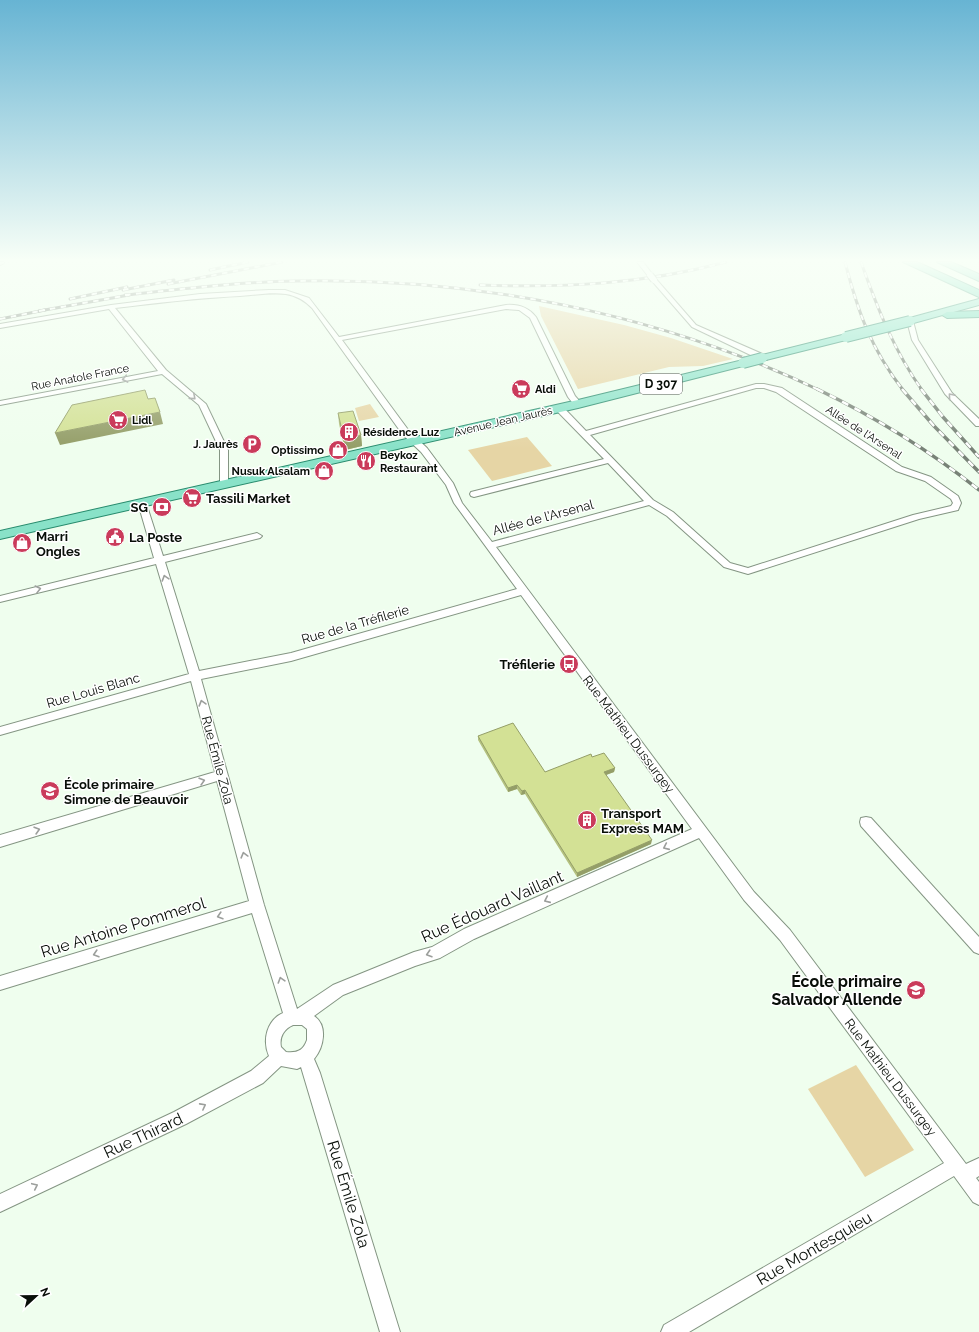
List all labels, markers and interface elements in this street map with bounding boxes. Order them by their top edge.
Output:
street label: Rue Anatole France [30,362,131,393]
road number: D 307 [640,374,682,394]
one-way arrow [122,375,128,383]
supermarket icon: Aldi [510,378,532,400]
place label: Aldi [535,383,556,396]
one-way arrow [189,392,196,399]
one-way arrow [949,394,956,401]
street label: Allée de l'Arsenal [823,403,904,462]
street label: Avenue Jean Jaurès [453,404,554,439]
supermarket icon: Lidl [107,409,129,431]
place label: Lidl [132,414,152,427]
building icon: Résidence Luz [338,421,360,443]
place label: Résidence Luz [363,426,440,439]
parking icon: J. Jaurès [241,433,263,455]
place label: J. Jaurès [193,438,239,451]
shop icon: Optissimo [327,439,349,461]
place label: Optissimo [271,444,324,457]
place label: Beykoz Restaurant [380,449,439,475]
restaurant icon: Beykoz Restaurant [355,450,377,472]
shop icon: Nusuk Alsalam [313,460,335,482]
place label: Nusuk Alsalam [231,465,310,478]
supermarket icon: Tassili Market [181,487,203,509]
place label: Tassili Market [206,491,290,506]
bank icon: SG [151,496,173,518]
street label: Allée de l'Arsenal [491,497,596,538]
place label: SG [131,500,148,515]
public building icon: La Poste [104,526,126,548]
place label: Marri Ongles [36,529,81,559]
place label: La Poste [129,530,182,545]
shop icon: Marri Ongles [11,532,33,554]
one-way arrow [161,575,170,582]
one-way arrow [35,586,41,594]
street label: Rue de la Tréfilerie [300,602,411,647]
bus stop icon: Tréfilerie [558,653,580,675]
place label: Tréfilerie [499,657,555,672]
street label: Rue Louis Blanc [45,670,142,711]
street label: Rue Mathieu Dussurgey [580,673,678,796]
one-way arrow [198,700,207,707]
street label: Rue Émile Zola [199,714,236,806]
place label: École primaire Simone de Beauvoir [64,777,189,807]
one-way arrow [199,777,206,786]
school or university icon: École primaire Simone de Beauvoir [39,780,61,802]
place label: Transport Express MAM [601,806,684,836]
building icon: Transport Express MAM [576,809,598,831]
one-way arrow [34,826,41,835]
one-way arrow [662,842,670,850]
one-way arrow [240,852,249,859]
street label: Rue Édouard Vaillant [418,865,567,946]
street label: Rue Antoine Pommerol [38,893,208,962]
one-way arrow [543,895,550,903]
one-way arrow [217,911,224,920]
one-way arrow [92,949,99,958]
one-way arrow [426,949,433,958]
place label: École primaire Salvador Allende [771,971,902,1009]
one-way arrow [277,977,286,984]
school or university icon: École primaire Salvador Allende [905,979,927,1001]
street label: Rue Mathieu Dussurgey [842,1016,940,1139]
one-way arrow [199,1103,206,1110]
street label: Rue Thirard [101,1109,186,1162]
street label: Rue Émile Zola [323,1138,375,1250]
one-way arrow [31,1183,39,1191]
street label: Rue Montesquieu [753,1208,875,1289]
north arrow [16,1276,56,1316]
text: N [37,1286,52,1299]

